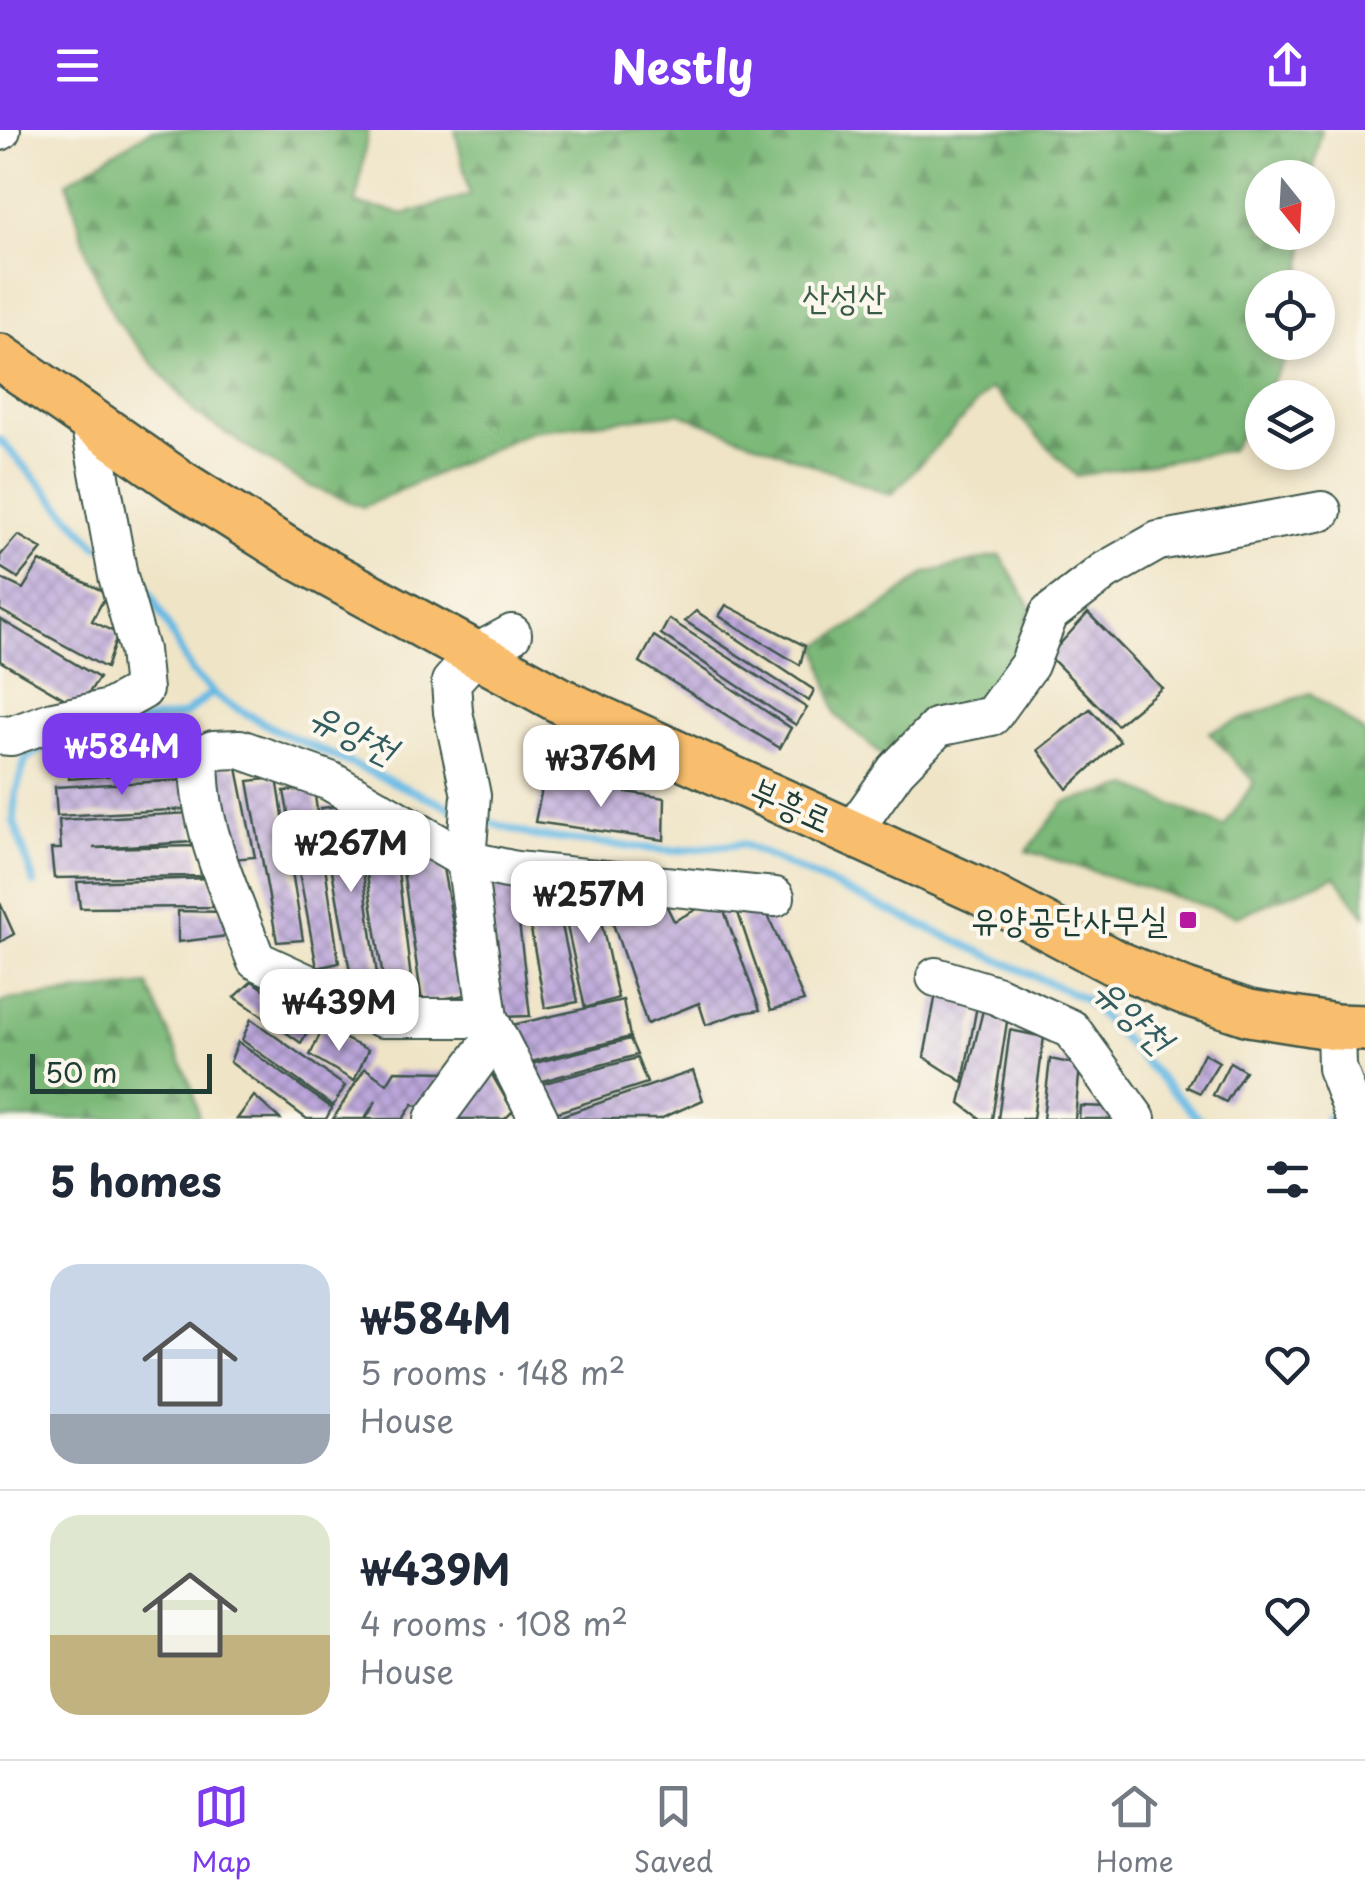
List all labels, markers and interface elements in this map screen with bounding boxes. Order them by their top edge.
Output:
text: Nestly [612,31,753,99]
icon: menu [50,38,105,93]
icon: share [1260,38,1315,93]
north arrow [1245,160,1335,250]
map controls [1245,160,1335,470]
park label: 산성산 [802,269,886,322]
button: locate [1245,270,1335,360]
button: layers [1245,380,1335,470]
water label: 유양천 [300,685,411,778]
pin: ₩584M [52,713,192,798]
text: ₩584M [64,721,180,769]
pin: ₩376M [531,725,671,810]
text: ₩376M [545,733,657,781]
street label: 부흥로 [743,761,841,844]
pin: ₩267M [281,810,421,895]
text: ₩267M [294,818,408,866]
pin: ₩257M [519,861,659,946]
text: ₩257M [533,869,645,917]
place label: 유양공단사무실 [971,891,1168,944]
marker: 유양공단사무실 [1177,909,1199,931]
water label: 유양천 [1082,961,1190,1068]
pin: ₩439M [269,969,409,1054]
text: ₩439M [282,977,396,1025]
scale bar [30,1049,212,1094]
text: 50 m [45,1050,118,1093]
text: 5 homes [50,1148,222,1211]
icon: filters [1260,1152,1315,1207]
text: ₩584M [360,1285,512,1348]
icon: home [130,1304,250,1424]
icon: heart [1260,1337,1315,1392]
text: 5 rooms · 148 m² [360,1348,625,1396]
text: House [360,1396,454,1444]
text: ₩439M [360,1536,510,1599]
icon: home [130,1555,250,1675]
icon: heart [1260,1588,1315,1643]
text: 4 rooms · 108 m² [360,1599,628,1647]
text: House [360,1647,454,1695]
tab: Map [191,1779,251,1882]
tab: Saved [634,1779,713,1882]
tab: Home [1096,1779,1174,1882]

